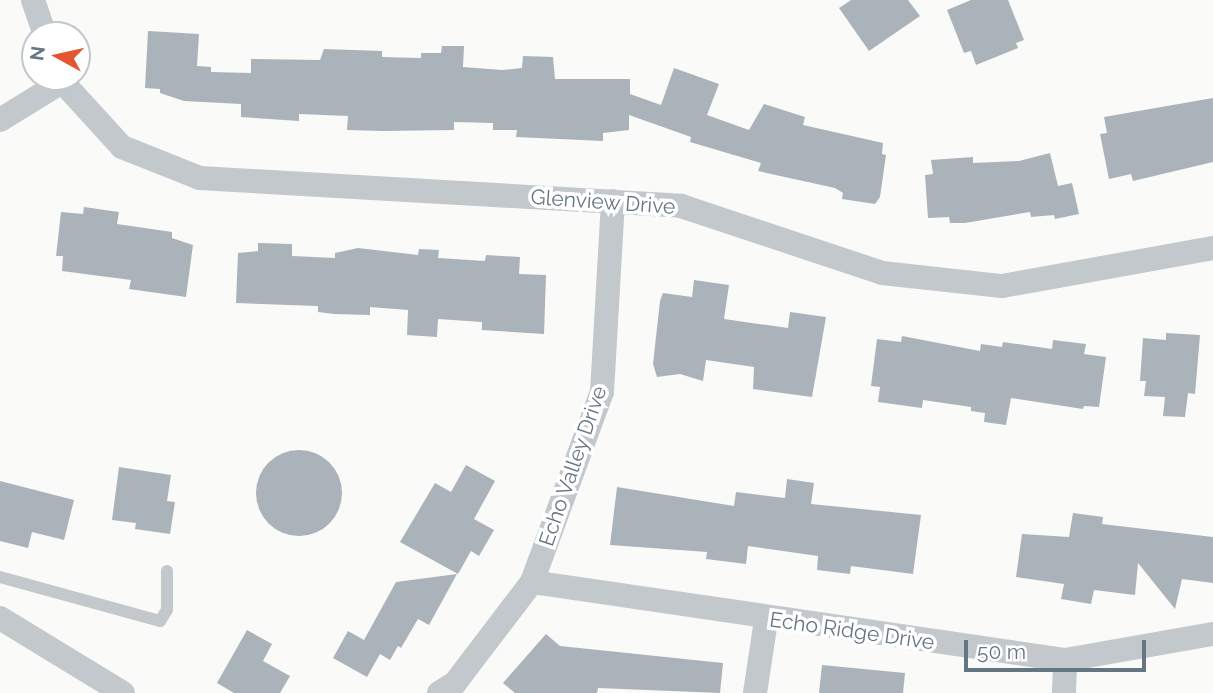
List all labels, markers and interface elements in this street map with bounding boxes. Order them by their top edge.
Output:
north arrow [21,21,91,91]
text: N [25,45,49,62]
street label: Glenview Drive [530,184,676,220]
street label: Echo Valley Drive [534,382,612,550]
street label: Echo Ridge Drive [768,607,936,655]
scale bar [968,626,1150,670]
text: 50 m [977,639,1026,664]

